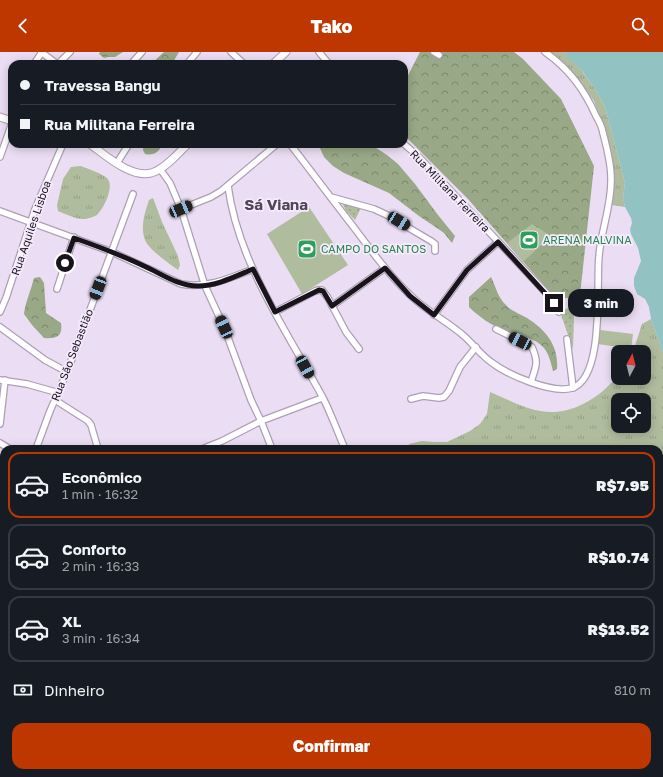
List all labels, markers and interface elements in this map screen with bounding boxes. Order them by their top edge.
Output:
icon: back [12,15,34,37]
text: Tako [311,15,353,37]
icon: search [629,15,651,37]
text: Travessa Bangu [44,76,161,94]
text: Rua Militana Ferreira [44,115,195,133]
street label: Rua Militana Ferreira [408,147,493,234]
street label: Rua Aquiles Lisboa [8,179,53,277]
district label: Sá Viana [244,195,308,213]
car [168,199,194,219]
car [386,210,412,232]
sports icon: ARENA MALVINA [518,229,540,251]
place label: ARENA MALVINA [543,233,632,246]
sports icon: CAMPO DO SANTOS [296,238,318,260]
place label: CAMPO DO SANTOS [321,242,426,255]
route start [56,254,74,272]
car [88,275,108,301]
callout: 3 min [568,289,634,317]
route end [545,294,563,312]
text: 3 min [584,295,618,311]
street label: Rua São Sebastião [48,306,95,403]
car [213,314,235,340]
car [507,330,533,352]
north arrow [611,345,651,385]
map controls [611,345,651,433]
car [294,354,316,380]
button: locate [611,393,651,433]
icon: car [14,467,50,503]
text: Econômico [62,468,142,486]
text: R$7.95 [596,476,649,494]
text: 1 min · 16:32 [62,486,138,502]
icon: car [14,539,50,575]
text: Conforto [62,540,126,558]
text: R$10.74 [588,548,649,566]
text: 2 min · 16:33 [62,558,139,574]
icon: car [14,611,50,647]
text: XL [62,612,81,630]
text: R$13.52 [587,620,649,638]
text: 3 min · 16:34 [62,630,140,646]
icon: cash [12,679,34,701]
text: Dinheiro [44,681,104,699]
text: 810 m [614,682,651,698]
button: Confirmar [12,723,651,769]

